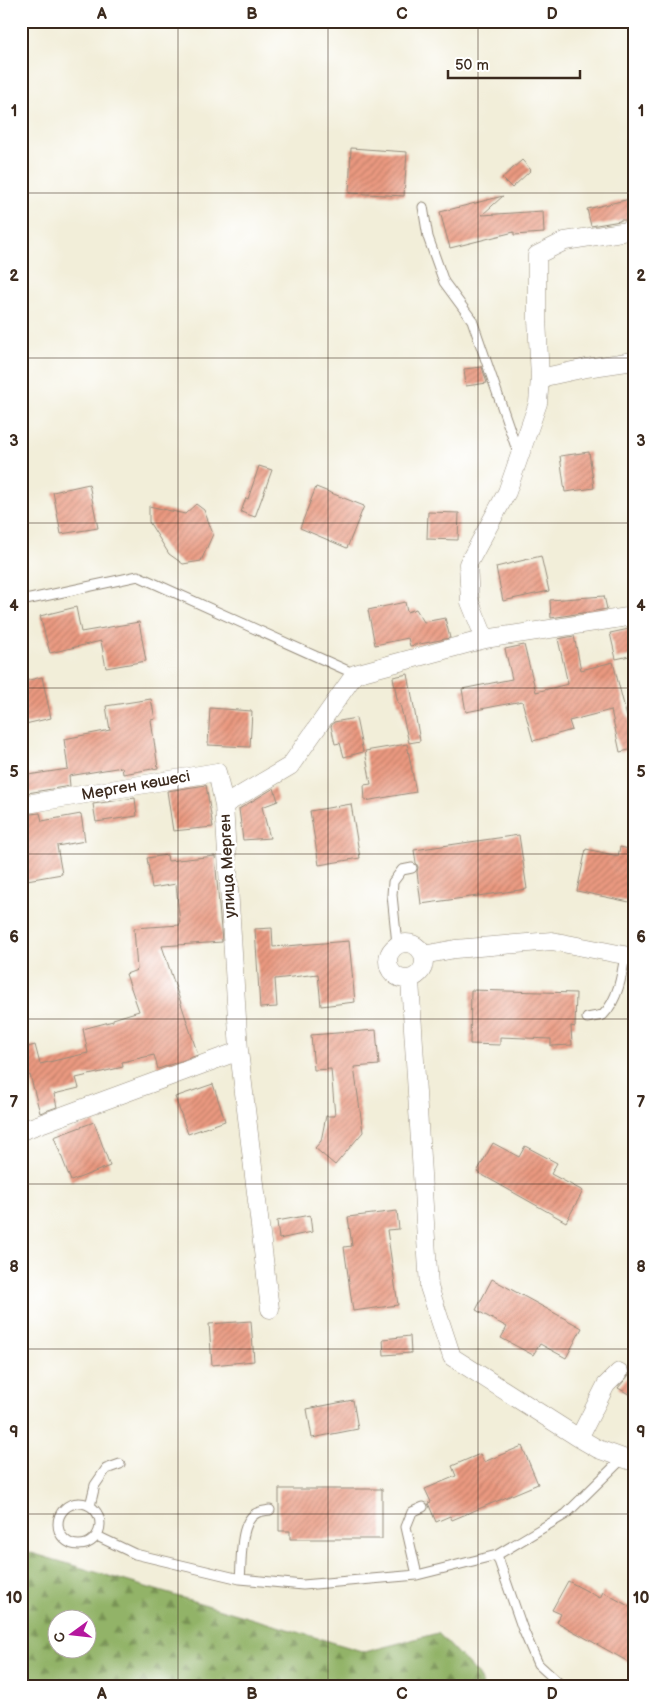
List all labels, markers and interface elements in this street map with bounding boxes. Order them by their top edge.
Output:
text: A [96,5,107,24]
text: B [246,5,258,24]
text: C [396,5,408,24]
text: D [546,5,558,24]
scale bar [448,48,580,80]
text: 50 m [455,56,489,75]
text: 1 [11,102,17,121]
text: 1 [638,102,644,121]
text: 2 [9,267,19,286]
text: 2 [636,267,646,286]
text: 3 [9,432,19,451]
text: 3 [636,432,646,451]
text: 4 [9,597,19,616]
text: 4 [636,597,646,616]
text: 5 [9,763,19,782]
text: 5 [636,763,646,782]
street label: Мерген көшесі [80,767,192,805]
street label: улица Мерген [216,814,240,918]
text: 6 [9,928,19,947]
text: 6 [636,928,646,947]
text: 7 [10,1093,19,1112]
text: 7 [637,1093,646,1112]
text: 8 [9,1258,19,1277]
text: 8 [636,1258,646,1277]
text: 9 [9,1423,19,1442]
text: 9 [636,1423,646,1442]
text: 10 [6,1589,22,1608]
text: 10 [633,1589,649,1608]
north arrow [48,1610,98,1660]
text: С [50,1630,69,1644]
text: A [96,1685,107,1704]
text: B [246,1685,258,1704]
text: C [396,1685,408,1704]
text: D [546,1685,558,1704]

